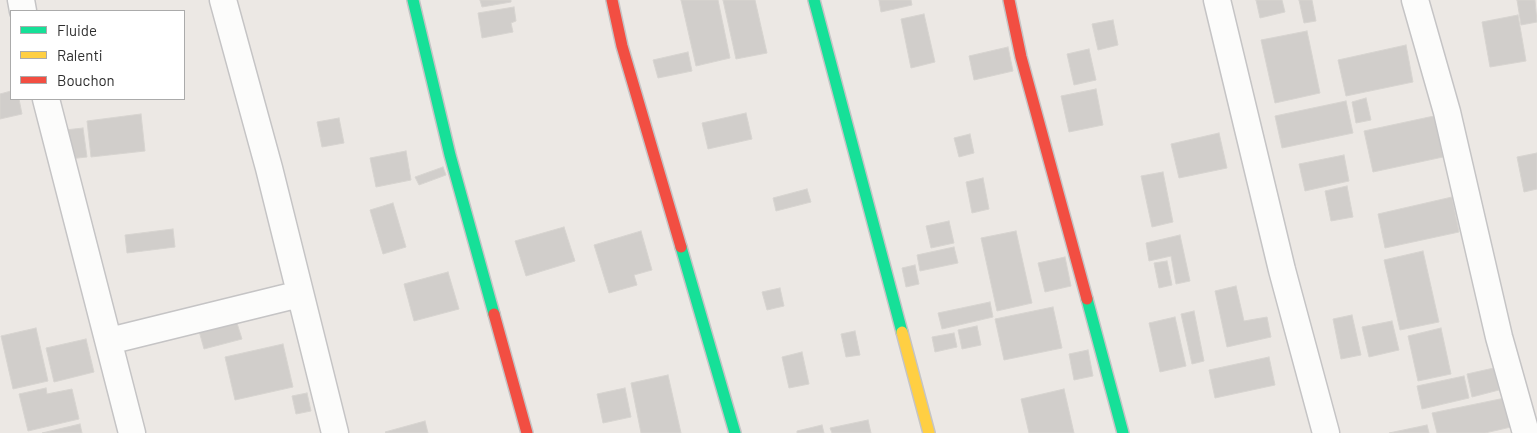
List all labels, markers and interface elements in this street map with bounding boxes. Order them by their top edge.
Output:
legend [10,10,185,100]
text: Fluide [57,21,97,39]
text: Ralenti [57,46,103,64]
text: Bouchon [57,71,115,89]

